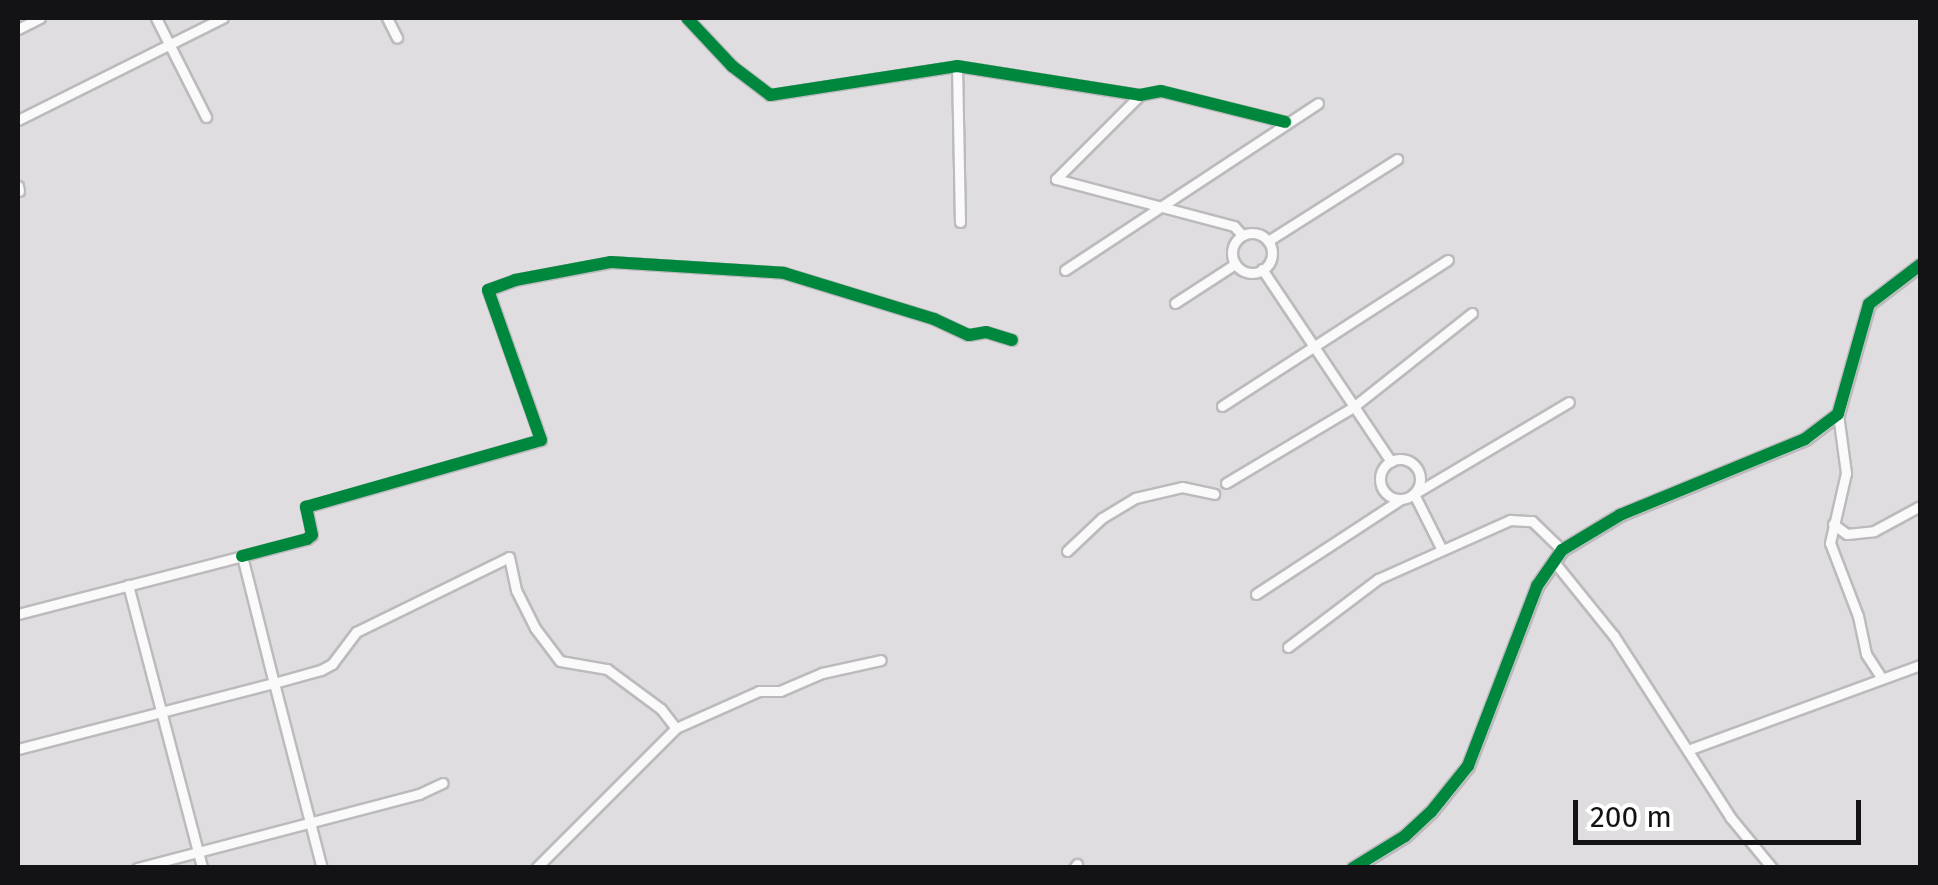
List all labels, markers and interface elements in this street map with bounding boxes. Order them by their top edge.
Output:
scale bar [1578,780,1866,842]
text: 200 m [1590,799,1672,835]

